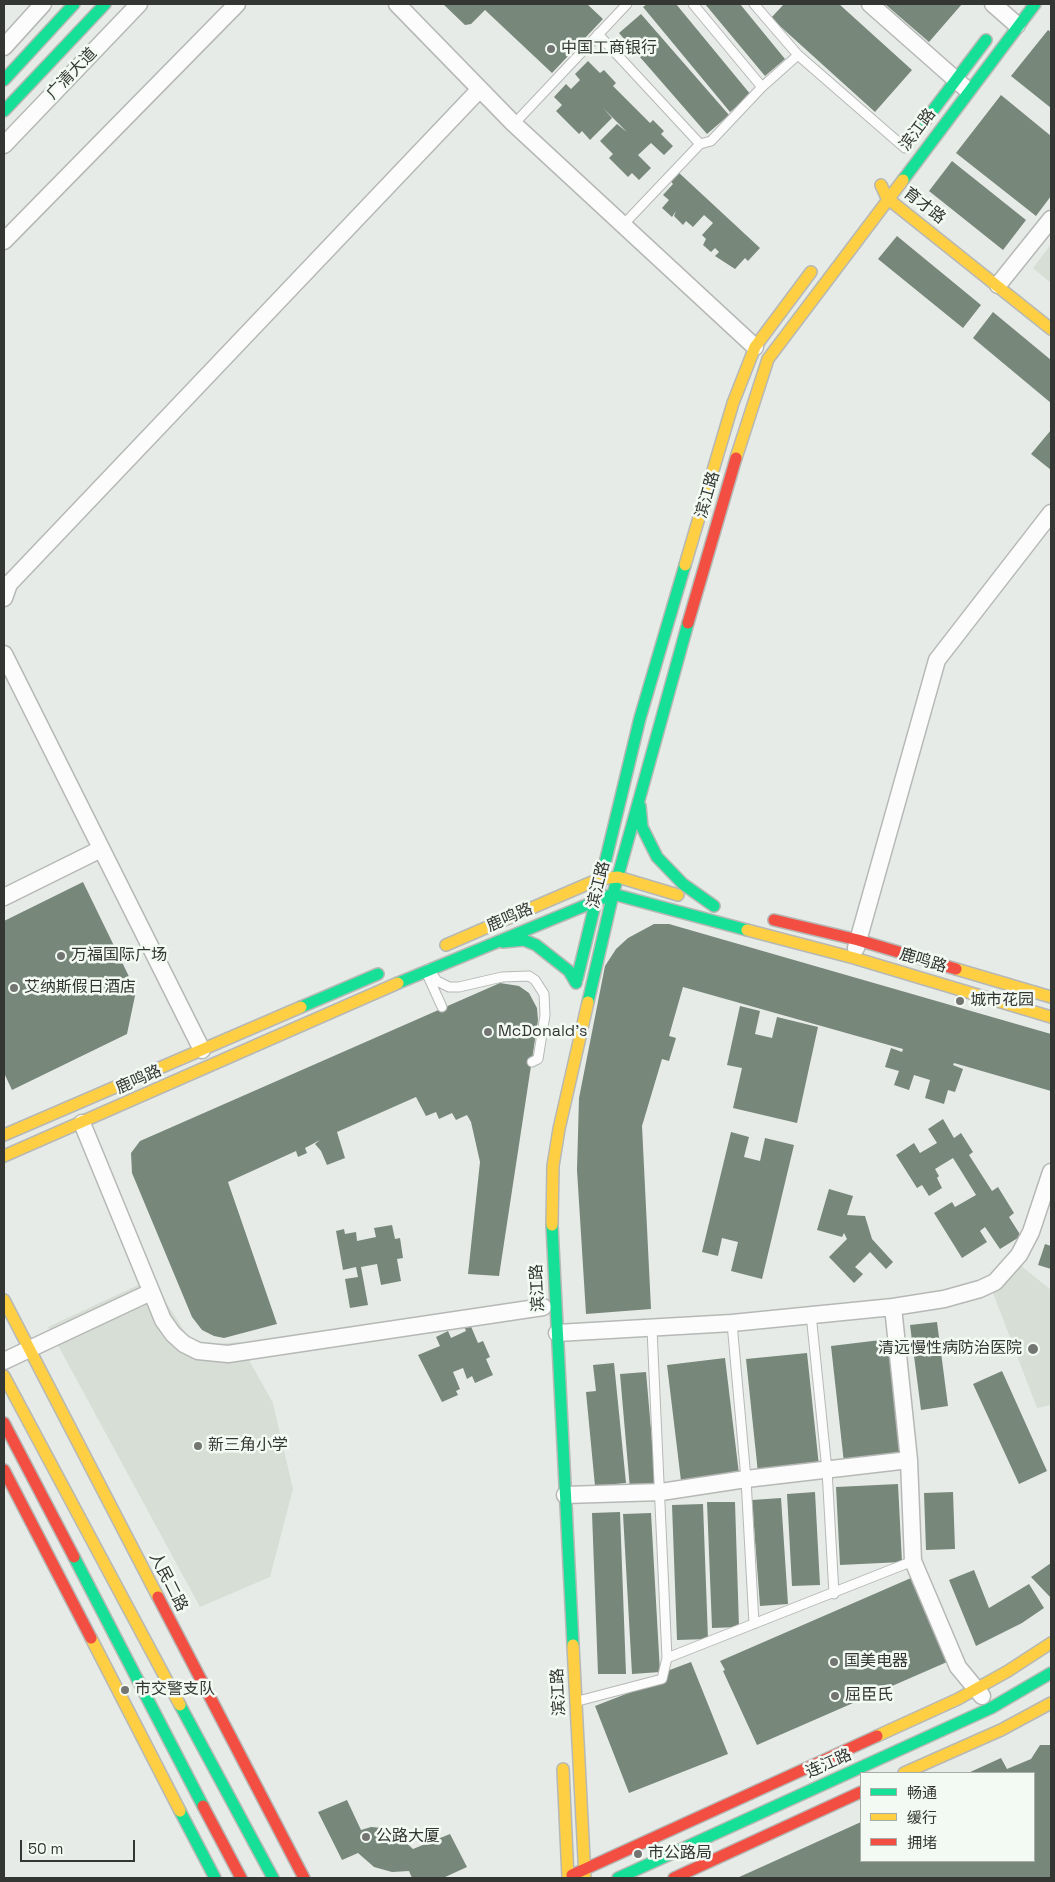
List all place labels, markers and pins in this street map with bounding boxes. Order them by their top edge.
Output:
place label: 中国工商银行 [561,39,657,59]
marker: 中国工商银行 [545,43,557,55]
place label: 万福国际广场 [71,946,167,966]
marker: 万福国际广场 [55,950,67,962]
place label: 艾纳斯假日酒店 [24,978,136,998]
marker: 艾纳斯假日酒店 [8,982,20,994]
place label: 城市花园 [970,991,1034,1011]
marker: 城市花园 [954,995,966,1007]
place label: McDonald's [498,1022,588,1042]
marker: McDonald's [482,1026,494,1038]
place label: 清远慢性病防治医院 [878,1339,1022,1359]
marker: 清远慢性病防治医院 [1026,1342,1040,1356]
place label: 新三角小学 [208,1436,288,1456]
marker: 新三角小学 [192,1440,204,1452]
place label: 国美电器 [844,1652,908,1672]
marker: 国美电器 [828,1656,840,1668]
place label: 市交警支队 [135,1680,215,1700]
marker: 市交警支队 [119,1684,131,1696]
place label: 屈臣氏 [845,1686,893,1706]
marker: 屈臣氏 [829,1690,841,1702]
place label: 公路大厦 [376,1827,440,1847]
marker: 公路大厦 [360,1831,372,1843]
place label: 市公路局 [648,1844,712,1864]
marker: 市公路局 [632,1848,644,1860]

